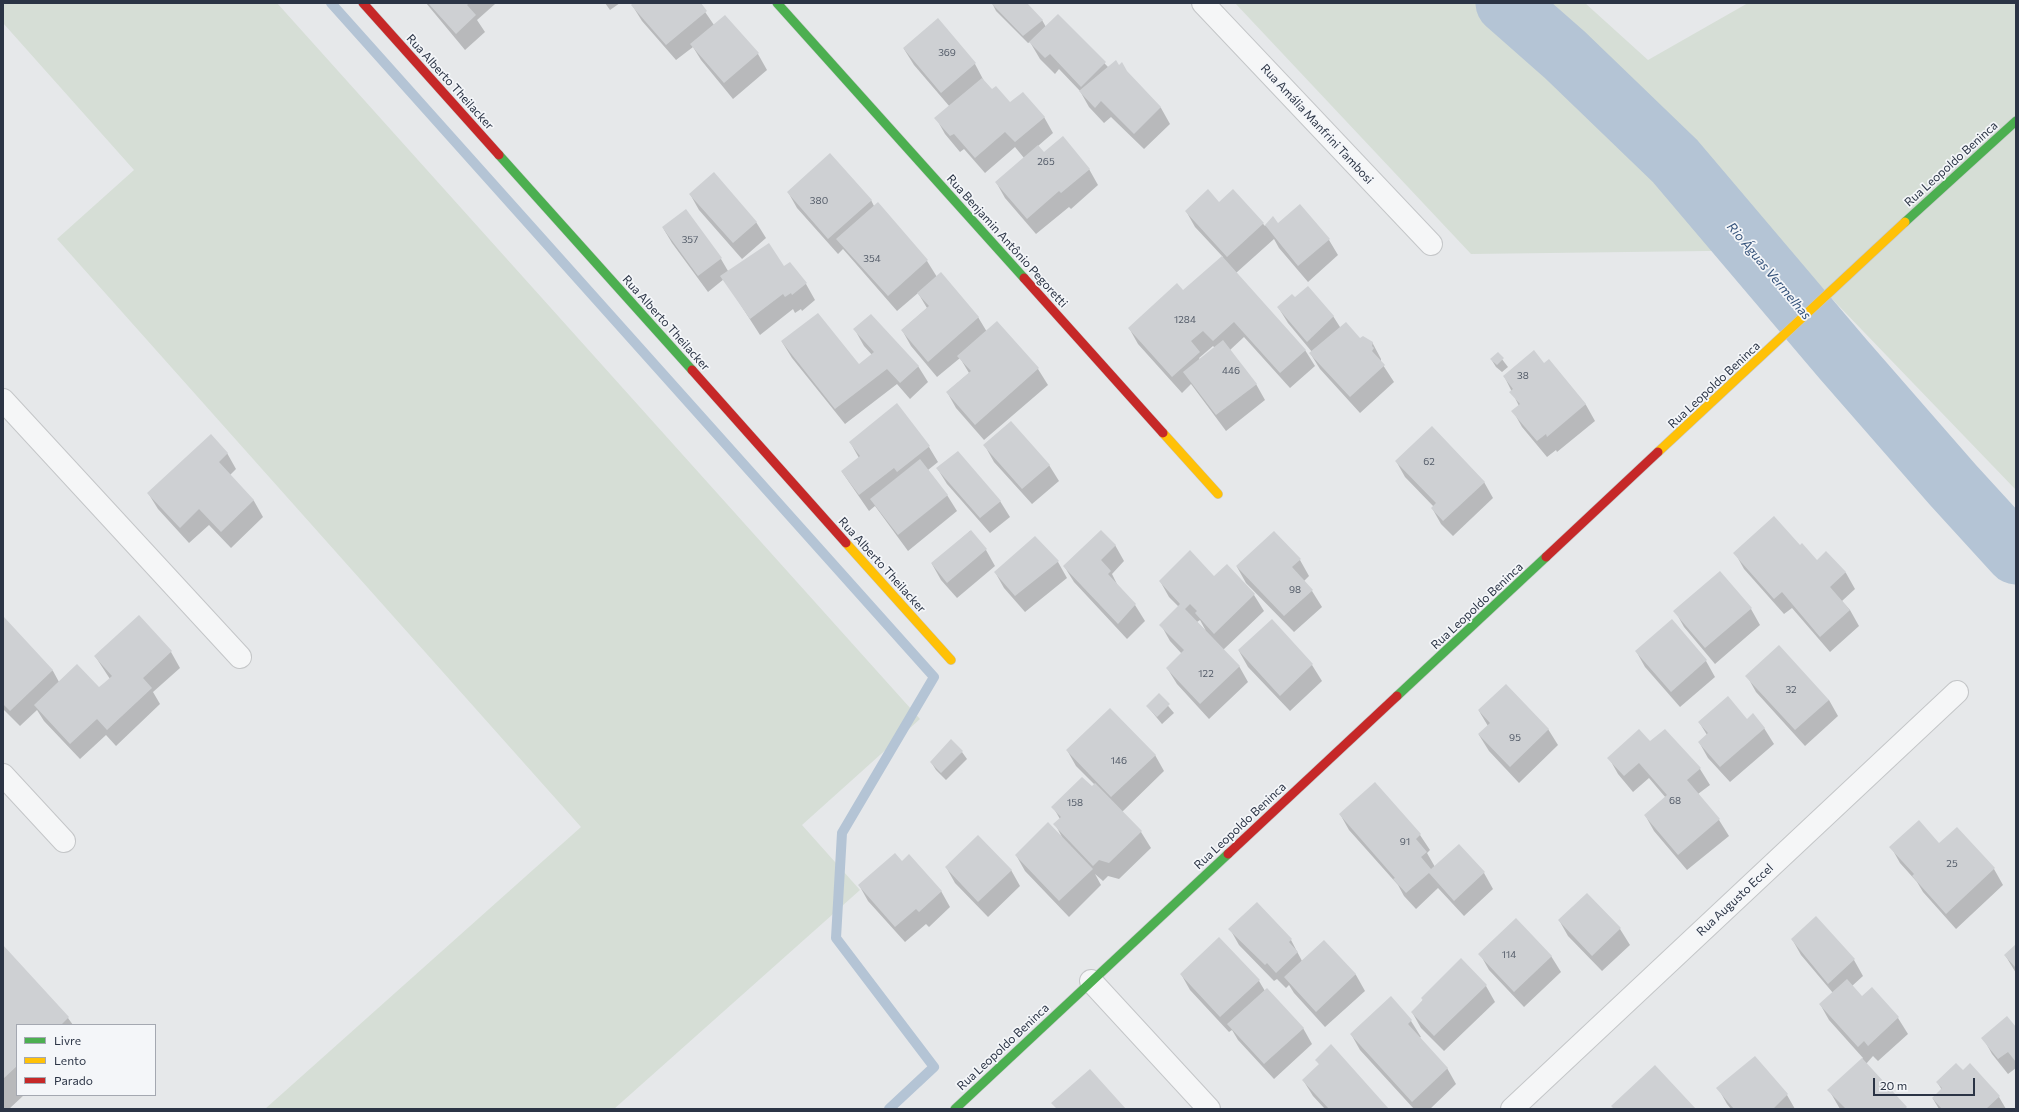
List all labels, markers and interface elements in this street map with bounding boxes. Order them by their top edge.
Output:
street label: Rua Alberto Theilacker [403,31,497,133]
house number: 369 [938,47,956,59]
street label: Rua Amália Manfrini Tambosi [1258,61,1376,187]
street label: Rua Leopoldo Beninca [1901,118,2001,210]
house number: 265 [1037,156,1055,168]
street label: Rua Benjamin Antônio Pegoretti [943,172,1071,310]
house number: 380 [810,195,828,207]
water label: Rio Águas Vermelhas [1724,219,1814,323]
house number: 357 [682,234,698,246]
house number: 354 [863,253,881,265]
street label: Rua Alberto Theilacker [619,272,713,374]
house number: 1284 [1174,314,1196,326]
street label: Rua Leopoldo Beninca [1665,339,1763,431]
house number: 446 [1222,365,1240,377]
house number: 38 [1517,370,1529,382]
house number: 62 [1423,456,1435,468]
street label: Rua Alberto Theilacker [835,514,929,616]
street label: Rua Leopoldo Beninca [1428,560,1526,652]
house number: 98 [1289,584,1301,596]
house number: 122 [1198,668,1214,680]
house number: 32 [1785,684,1797,696]
house number: 95 [1509,732,1521,744]
house number: 146 [1111,755,1127,767]
street label: Rua Leopoldo Beninca [1191,780,1289,872]
house number: 68 [1669,795,1681,807]
house number: 158 [1067,797,1083,809]
house number: 91 [1400,836,1410,848]
house number: 25 [1946,858,1958,870]
street label: Rua Augusto Eccel [1694,861,1776,939]
house number: 114 [1502,949,1516,961]
street label: Rua Leopoldo Beninca [954,1001,1052,1093]
legend [16,1024,156,1096]
text: Livre [54,1033,81,1047]
text: Lento [54,1053,86,1067]
scale bar [1875,1070,1977,1096]
text: Parado [54,1073,93,1087]
text: 20 m [1880,1078,1907,1092]

